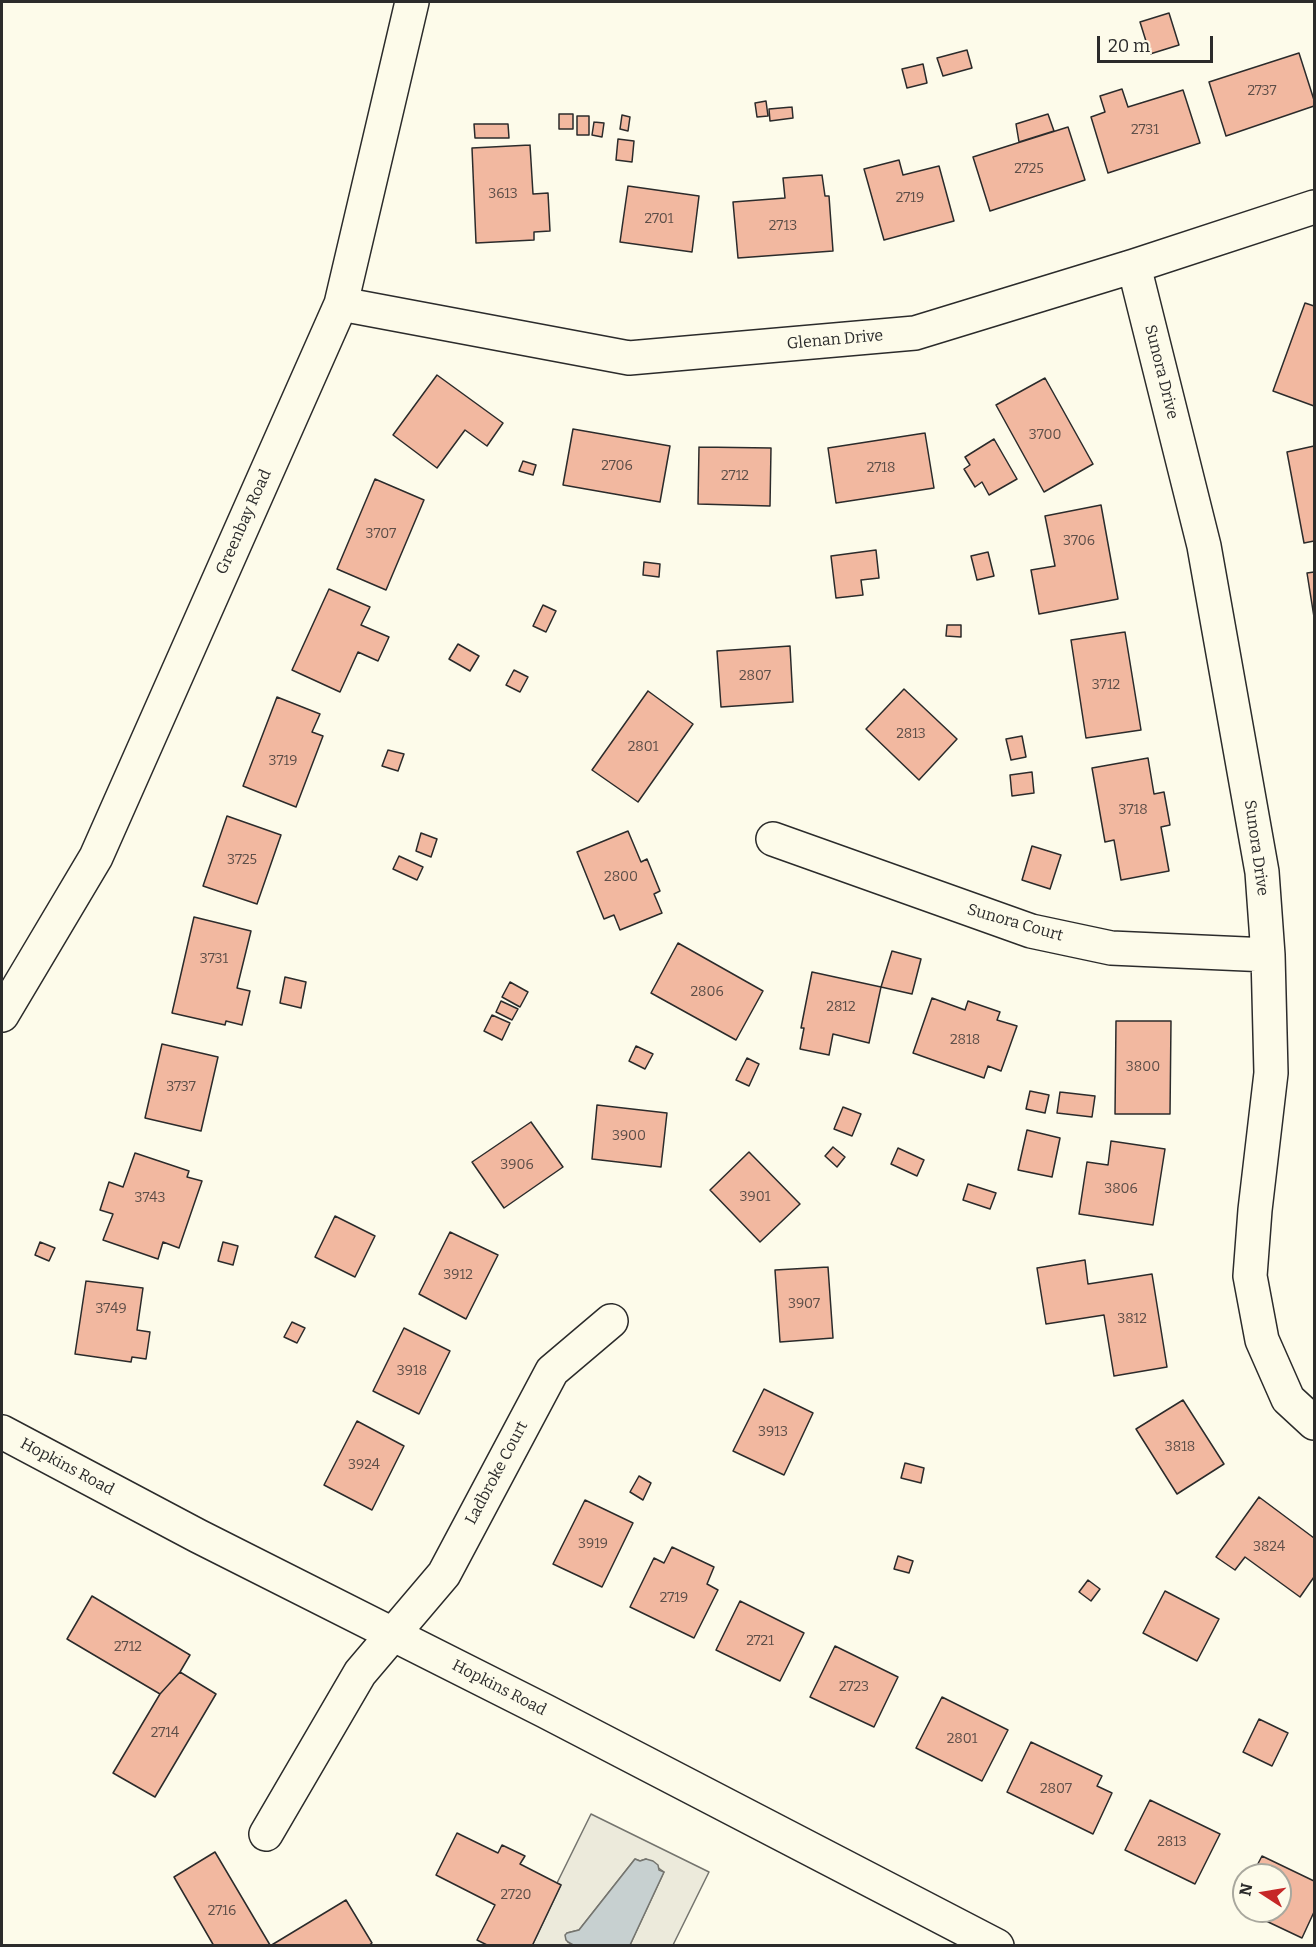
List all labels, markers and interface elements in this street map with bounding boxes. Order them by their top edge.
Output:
scale bar [1100,24,1216,62]
text: 20 m [1108,35,1150,57]
house number: 2737 [1247,83,1277,99]
house number: 2731 [1131,122,1159,138]
house number: 2725 [1014,161,1044,177]
house number: 3613 [488,186,518,202]
house number: 2719 [896,190,924,206]
house number: 2701 [645,211,673,227]
house number: 2713 [769,218,797,234]
street label: Sunora Drive [1140,323,1182,421]
street label: Glenan Drive [786,326,884,354]
house number: 3700 [1029,427,1061,443]
house number: 2706 [601,458,633,474]
house number: 2718 [867,460,895,476]
street label: Greenbay Road [212,466,276,578]
house number: 2712 [721,468,749,484]
house number: 3707 [366,526,396,542]
house number: 3706 [1063,533,1095,549]
house number: 2807 [739,668,771,684]
house number: 3712 [1092,677,1120,693]
house number: 2813 [896,726,926,742]
house number: 2801 [628,739,658,755]
house number: 3719 [269,753,297,769]
street label: Sunora Drive [1240,799,1272,897]
house number: 3718 [1118,802,1148,818]
house number: 3725 [227,852,257,868]
house number: 2800 [604,869,638,885]
street label: Sunora Court [965,900,1065,946]
house number: 3731 [200,951,228,967]
house number: 2806 [690,984,724,1000]
house number: 2812 [826,999,856,1015]
house number: 2818 [950,1032,980,1048]
house number: 3800 [1126,1059,1160,1075]
house number: 3737 [166,1079,196,1095]
house number: 3900 [612,1128,646,1144]
house number: 3906 [500,1157,534,1173]
house number: 3806 [1104,1181,1138,1197]
house number: 3901 [740,1189,770,1205]
house number: 3743 [134,1190,166,1206]
house number: 3912 [443,1267,473,1283]
house number: 3907 [788,1296,820,1312]
house number: 3749 [95,1301,127,1317]
house number: 3812 [1117,1311,1147,1327]
house number: 3918 [397,1363,427,1379]
street label: Ladbroke Court [462,1418,532,1528]
house number: 3913 [758,1424,788,1440]
street label: Hopkins Road [17,1434,117,1500]
house number: 3818 [1165,1439,1195,1455]
house number: 3924 [348,1457,380,1473]
house number: 3919 [578,1536,608,1552]
house number: 3824 [1253,1539,1285,1555]
house number: 2719 [660,1590,688,1606]
house number: 2721 [746,1633,774,1649]
house number: 2712 [114,1639,142,1655]
street label: Hopkins Road [449,1656,549,1720]
house number: 2723 [839,1679,869,1695]
house number: 2714 [151,1725,179,1741]
house number: 2801 [947,1731,977,1747]
house number: 2807 [1040,1781,1072,1797]
house number: 2813 [1157,1834,1187,1850]
north arrow [1232,1863,1292,1923]
text: N [1235,1882,1256,1898]
house number: 2720 [500,1887,532,1903]
house number: 2716 [208,1903,236,1919]

